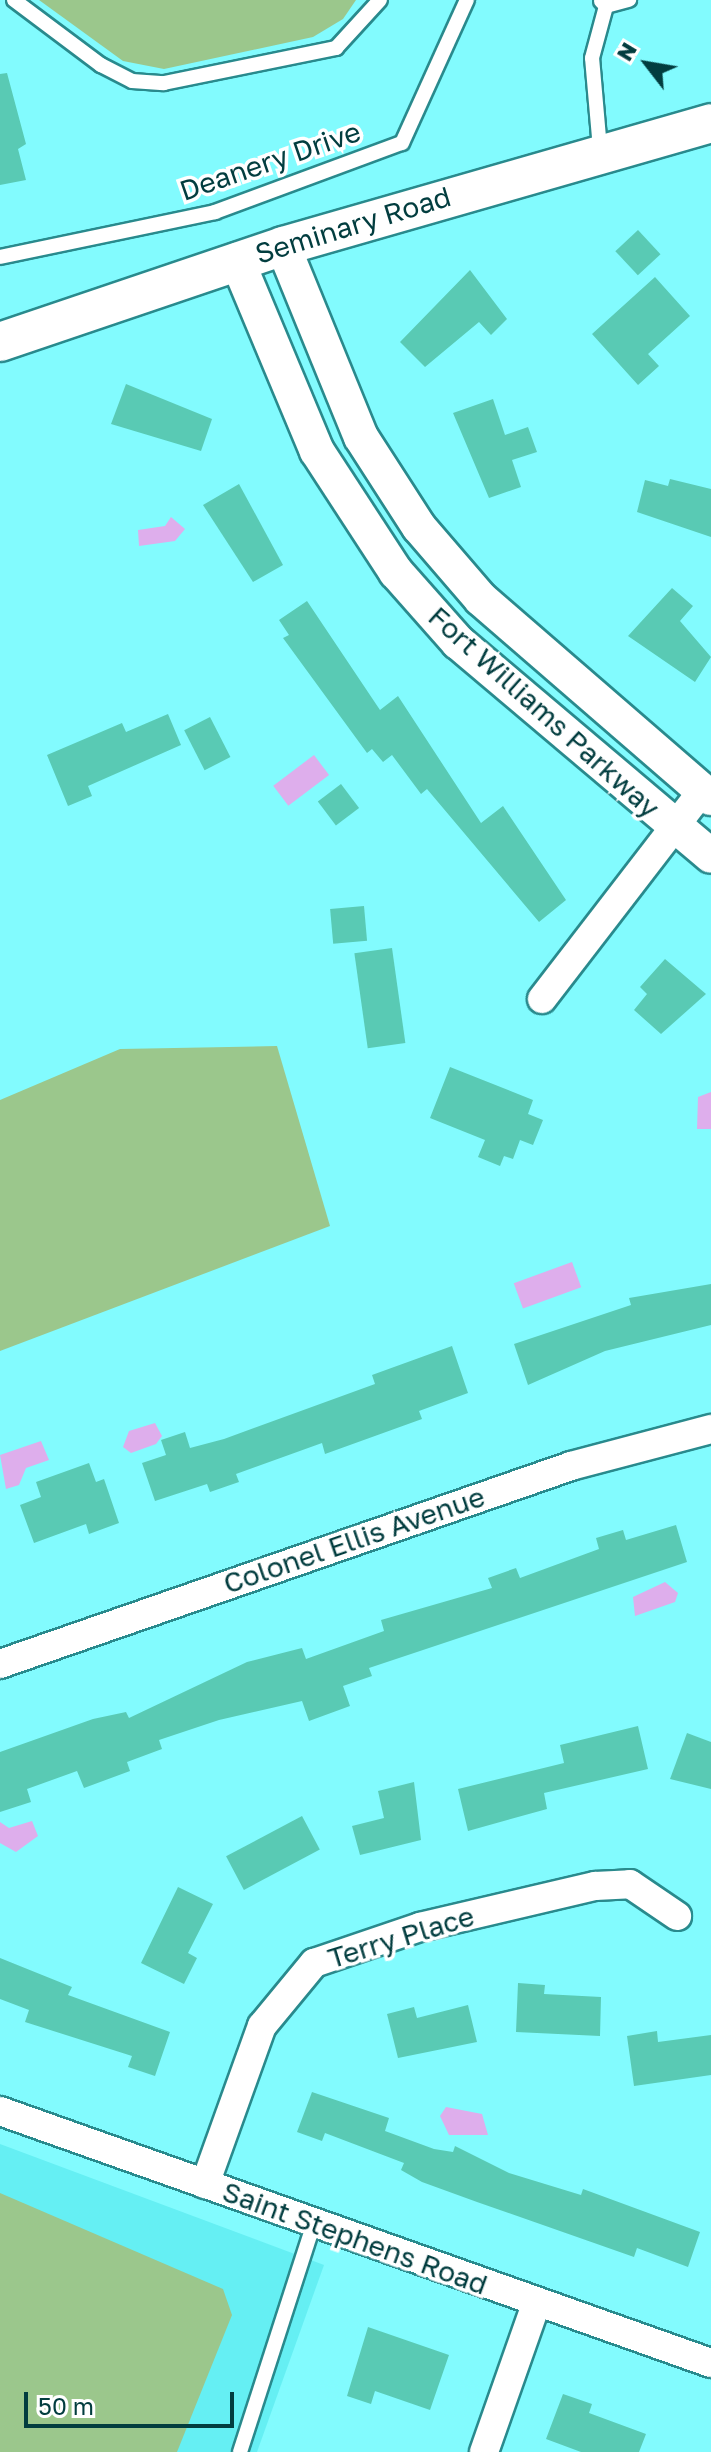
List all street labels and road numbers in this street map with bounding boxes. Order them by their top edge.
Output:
street label: Deanery Drive [175,114,365,208]
street label: Seminary Road [251,179,455,271]
street label: Fort Williams Parkway [422,599,666,825]
street label: Colonel Ellis Avenue [219,1480,489,1600]
street label: Terry Place [324,1899,478,1975]
street label: Saint Stephens Road [218,2174,492,2302]

